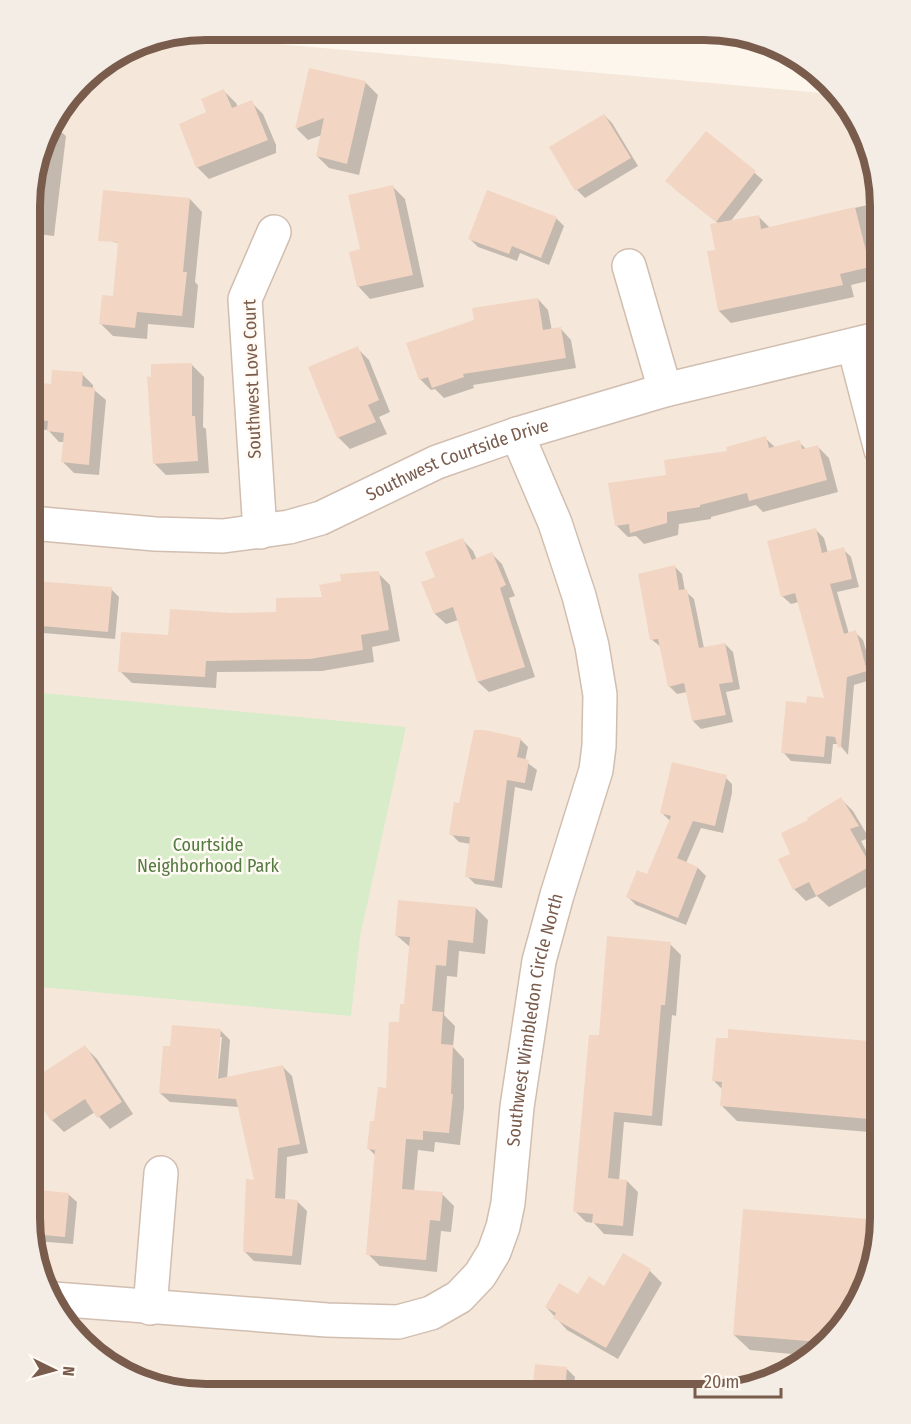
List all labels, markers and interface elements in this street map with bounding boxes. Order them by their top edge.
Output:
street label: Southwest Love Court [238,299,266,459]
street label: Southwest Courtside Drive [362,414,551,506]
park label: Courtside Neighborhood Park [137,834,280,877]
street label: Southwest Wimbledon Circle North [502,891,568,1147]
north arrow [24,1340,84,1400]
scale bar [695,1361,780,1399]
text: N [59,1366,78,1377]
text: 20 m [704,1371,739,1393]

